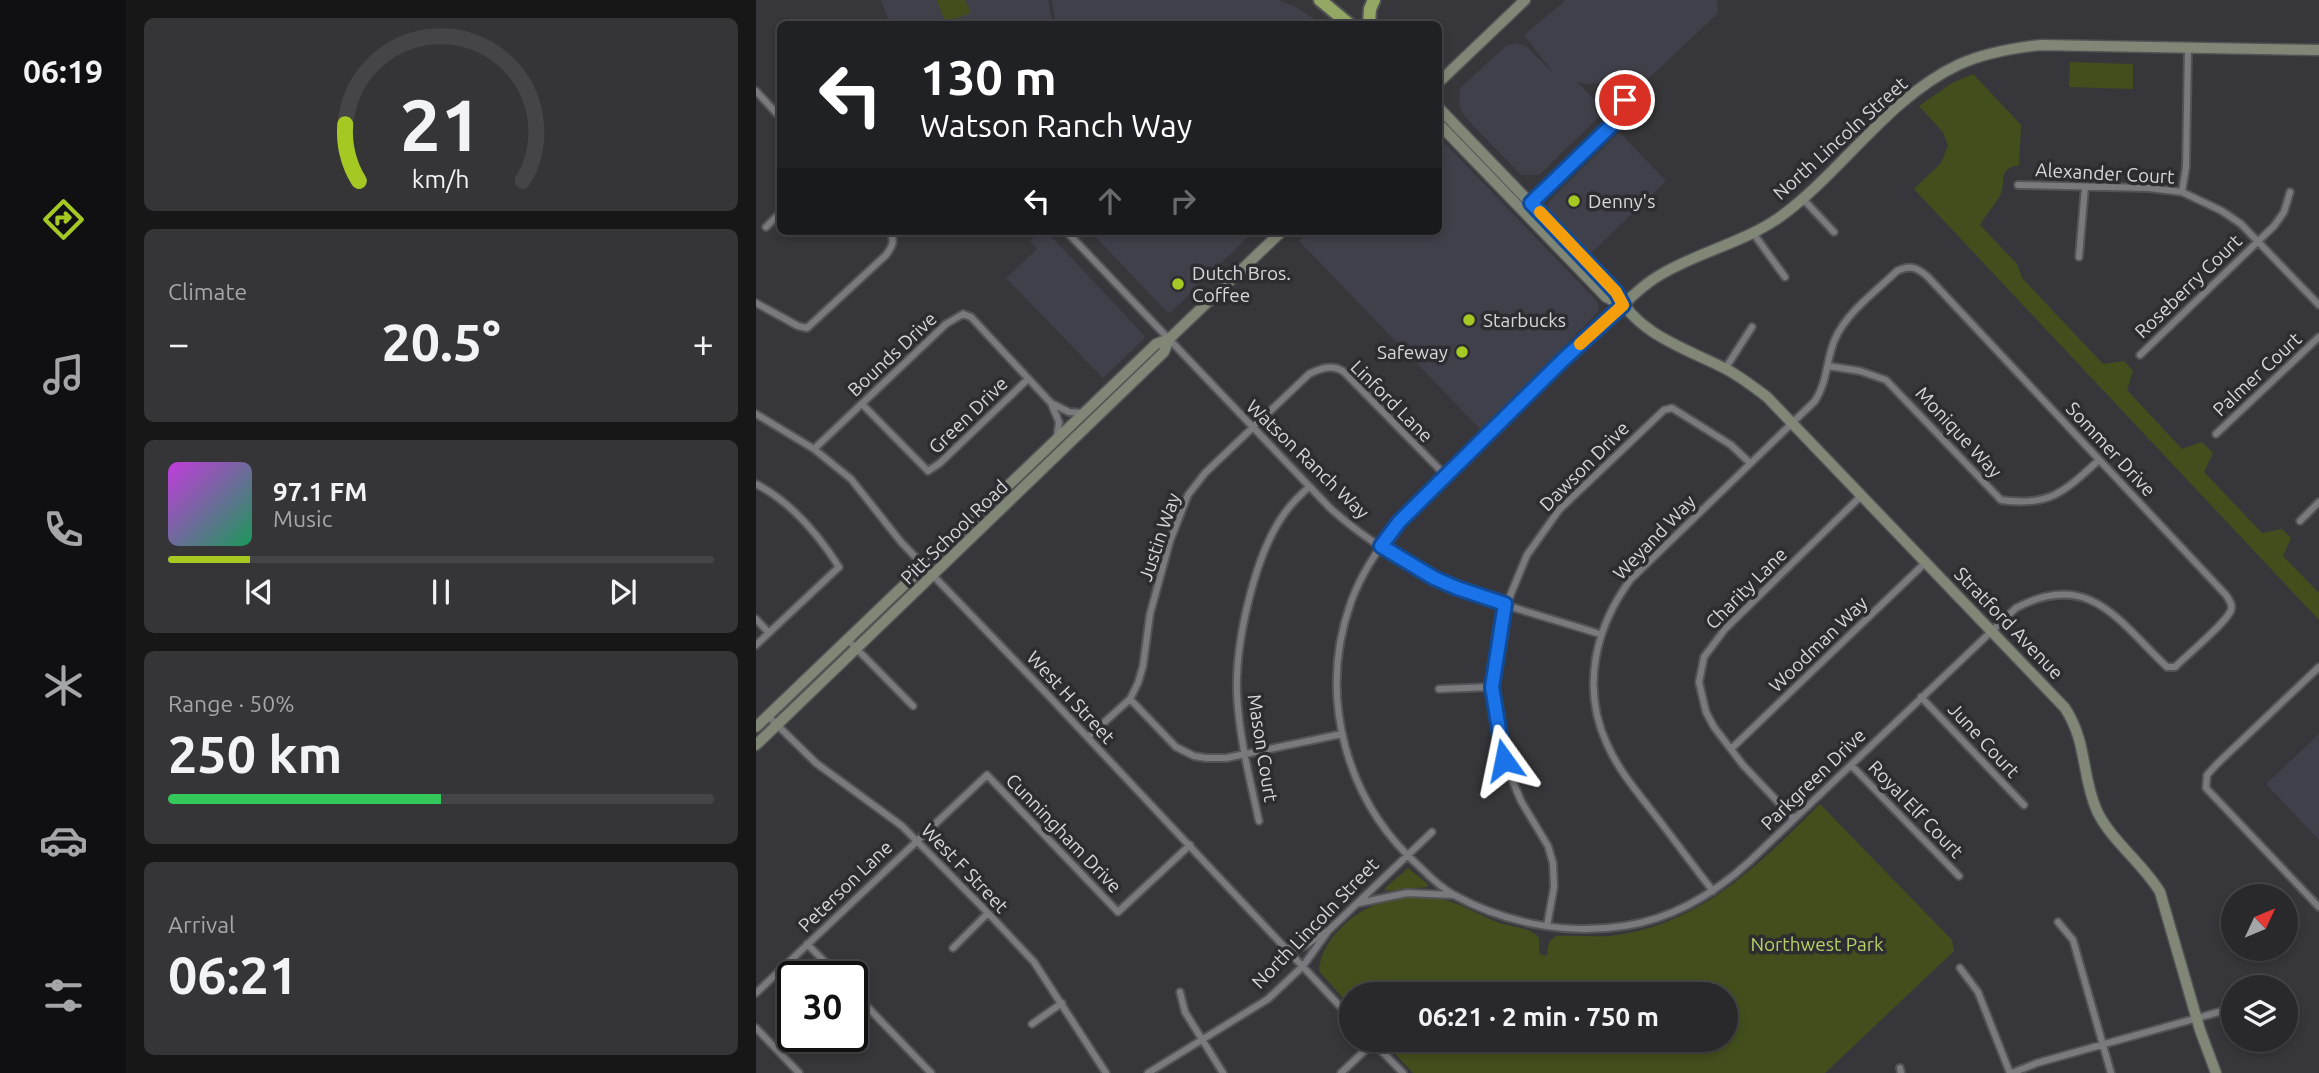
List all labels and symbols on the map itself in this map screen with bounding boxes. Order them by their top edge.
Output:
pin [1595,70,1655,130]
street label: North Lincoln Street [1768,72,1912,204]
street label: Alexander Court [2035,158,2176,188]
place label: Denny's [1588,190,1655,212]
marker: Denny's [1566,193,1582,209]
street label: Roseberry Court [2130,229,2246,342]
place label: Dutch Bros. Coffee [1192,262,1291,306]
marker: Dutch Bros. Coffee [1170,276,1186,292]
street label: Bounds Drive [843,307,941,401]
place label: Starbucks [1483,309,1566,331]
marker: Starbucks [1461,312,1477,328]
street label: Palmer Court [2208,327,2306,420]
place label: Safeway [1377,341,1448,363]
marker: Safeway [1454,344,1470,360]
street label: Linford Lane [1346,355,1438,447]
street label: Green Drive [924,372,1012,458]
street label: Monique Way [1911,382,2007,482]
street label: Watson Ranch Way [1242,395,1374,523]
street label: Sommer Drive [2062,397,2160,501]
street label: Dawson Drive [1535,417,1633,515]
street label: Pitt School Road [896,475,1012,589]
street label: Justin Way [1134,490,1184,584]
street label: Weyand Way [1608,490,1700,584]
street label: Charity Lane [1701,543,1791,633]
street label: Stratford Avenue [1950,563,2068,683]
street label: Woodman Way [1764,592,1872,696]
street label: West H Street [1023,646,1120,748]
street label: Mason Court [1244,692,1282,804]
street label: June Court [1944,698,2025,782]
position arrow [1467,723,1541,797]
street label: Parkgreen Drive [1756,724,1870,834]
street label: Royal Elf Court [1864,756,1968,863]
street label: Cunningham Drive [1002,769,1126,897]
street label: West F Street [917,819,1013,917]
street label: Peterson Lane [793,836,897,936]
street label: North Lincoln Street [1247,853,1383,993]
north arrow [2221,884,2298,961]
park label: Northwest Park [1750,933,1884,955]
speed limit sign: 30 [777,961,868,1052]

